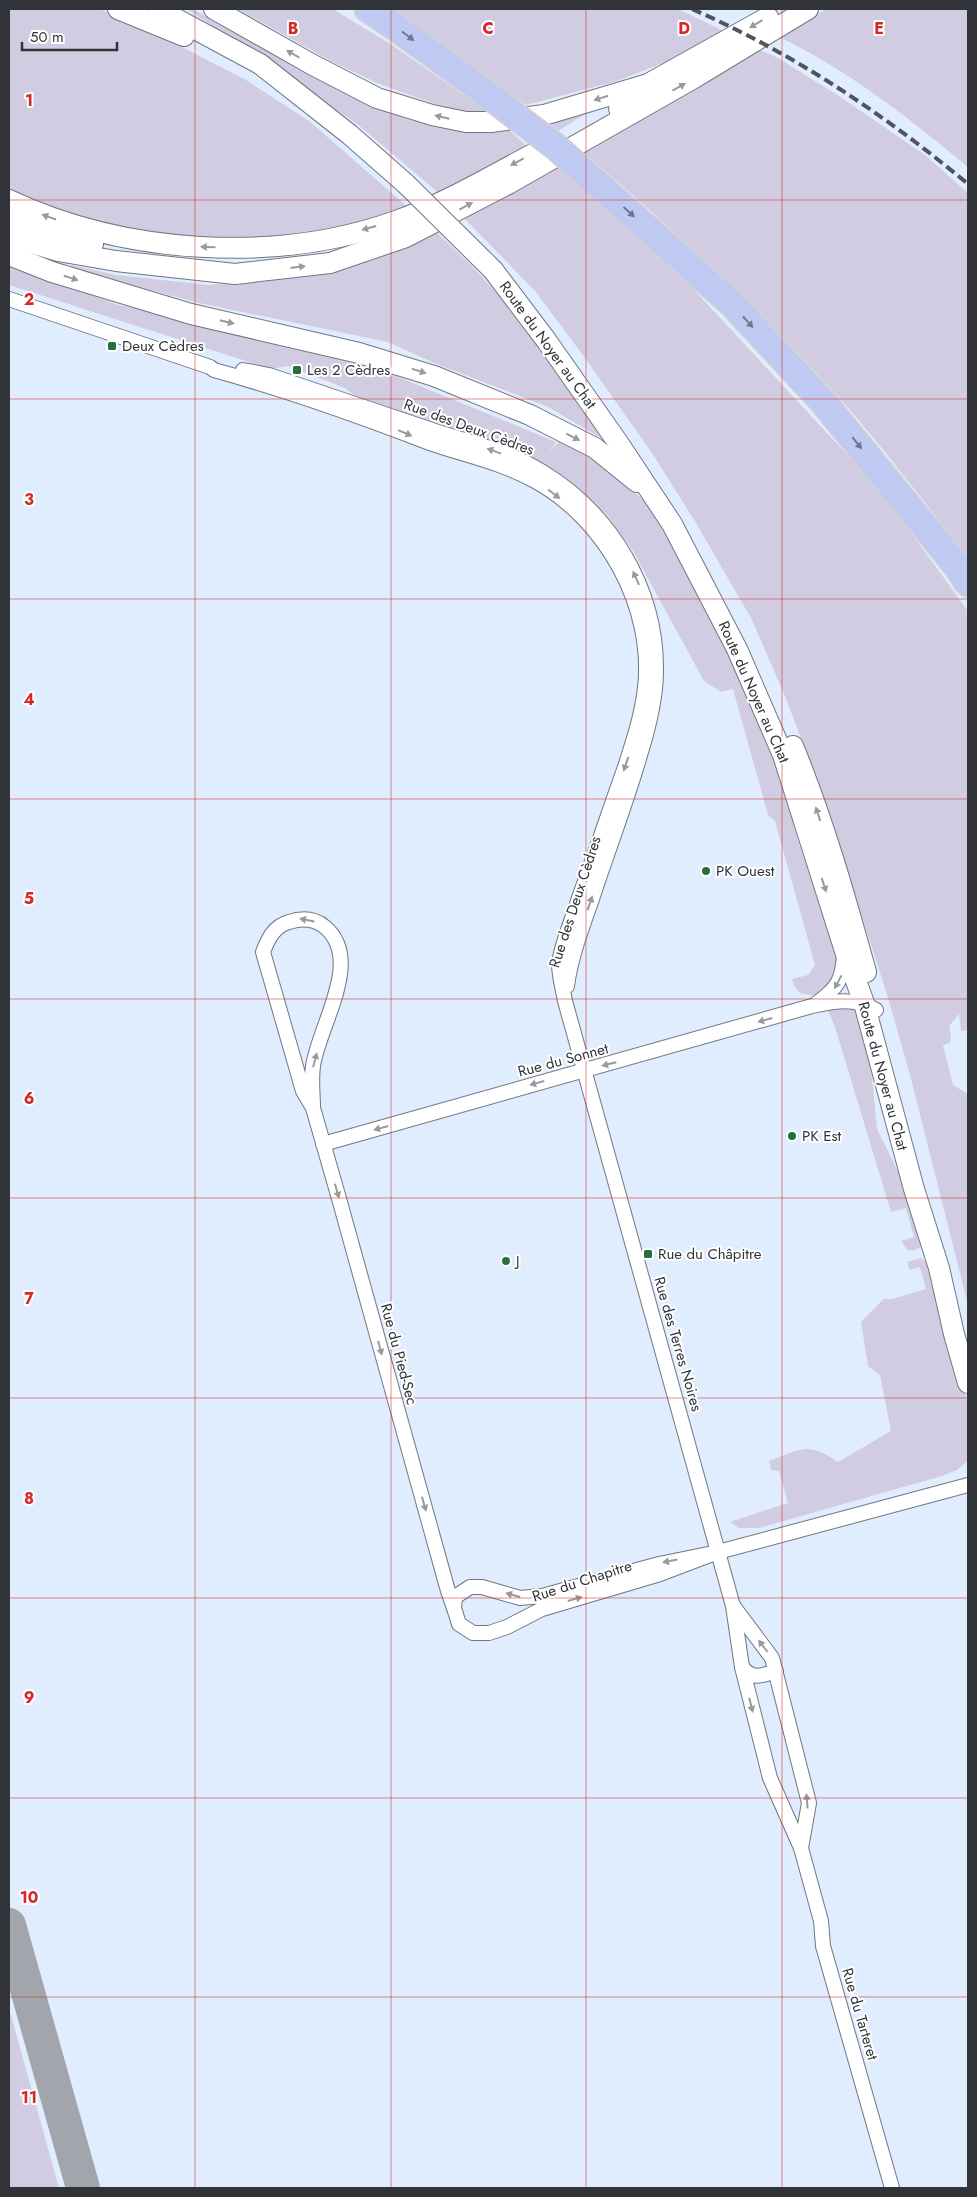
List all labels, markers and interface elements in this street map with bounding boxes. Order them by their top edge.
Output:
text: B [288,17,298,40]
text: C [482,17,494,40]
text: D [678,17,690,40]
text: E [874,17,884,40]
scale bar [22,20,118,52]
one-way arrow [749,20,762,29]
text: 50 m [30,26,64,48]
one-way arrow [401,31,415,41]
one-way arrow [287,49,300,58]
one-way arrow [672,82,685,91]
text: 1 [25,89,33,112]
one-way arrow [593,94,608,102]
one-way arrow [434,113,449,121]
one-way arrow [509,158,524,166]
one-way arrow [459,202,473,210]
one-way arrow [622,206,634,218]
one-way arrow [41,213,56,221]
one-way arrow [361,225,376,233]
one-way arrow [200,242,216,250]
one-way arrow [291,263,307,271]
one-way arrow [64,275,79,283]
street label: Route du Noyer au Chat [494,277,602,414]
text: 2 [24,288,34,311]
one-way arrow [742,316,754,328]
one-way arrow [220,318,235,326]
place label: Deux Cèdres [122,335,204,357]
marker: Deux Cèdres [106,340,118,352]
place label: Les 2 Cèdres [307,359,390,381]
marker: Les 2 Cèdres [291,364,303,376]
one-way arrow [411,367,426,375]
street label: Rue des Deux Cèdres [401,393,537,461]
one-way arrow [398,429,412,437]
one-way arrow [566,433,580,441]
one-way arrow [851,436,862,449]
one-way arrow [486,447,501,455]
text: 3 [24,488,34,511]
one-way arrow [547,489,561,499]
one-way arrow [632,571,640,585]
street label: Route du Noyer au Chat [713,618,795,767]
text: 4 [23,688,35,711]
one-way arrow [622,757,630,772]
one-way arrow [814,806,822,821]
street label: Rue des Deux Cèdres [543,833,607,971]
place label: PK Ouest [716,860,775,882]
marker: PK Ouest [700,865,712,877]
one-way arrow [821,878,829,893]
text: 5 [24,887,34,910]
one-way arrow [586,895,594,910]
one-way arrow [298,916,314,924]
one-way arrow [834,975,842,990]
street label: Route du Noyer au Chat [853,999,914,1153]
one-way arrow [757,1016,772,1024]
street label: Rue du Sonnet [515,1037,611,1083]
one-way arrow [311,1052,319,1067]
one-way arrow [601,1060,616,1068]
one-way arrow [530,1080,545,1088]
text: 6 [24,1087,34,1110]
one-way arrow [373,1124,388,1132]
place label: PK Est [802,1125,841,1147]
marker: PK Est [786,1130,798,1142]
one-way arrow [334,1183,342,1198]
place label: Rue du Châpitre [658,1243,762,1265]
marker: Rue du Châpitre [642,1248,654,1260]
place label: J [514,1250,520,1272]
marker: J [500,1255,512,1267]
street label: Rue des Terres Noires [648,1274,708,1414]
text: 7 [24,1287,34,1310]
street label: Rue du Pied-Sec [375,1301,423,1407]
one-way arrow [376,1340,384,1355]
text: 8 [24,1487,34,1510]
one-way arrow [420,1497,428,1512]
street label: Rue du Chapitre [529,1554,635,1607]
one-way arrow [662,1558,678,1566]
one-way arrow [505,1591,520,1599]
one-way arrow [568,1595,583,1603]
one-way arrow [758,1640,769,1653]
text: 9 [24,1686,34,1709]
one-way arrow [748,1697,756,1712]
one-way arrow [803,1792,811,1808]
text: 10 [20,1886,38,1909]
street label: Rue du Tarteret [836,1965,884,2063]
text: 11 [21,2086,37,2109]

